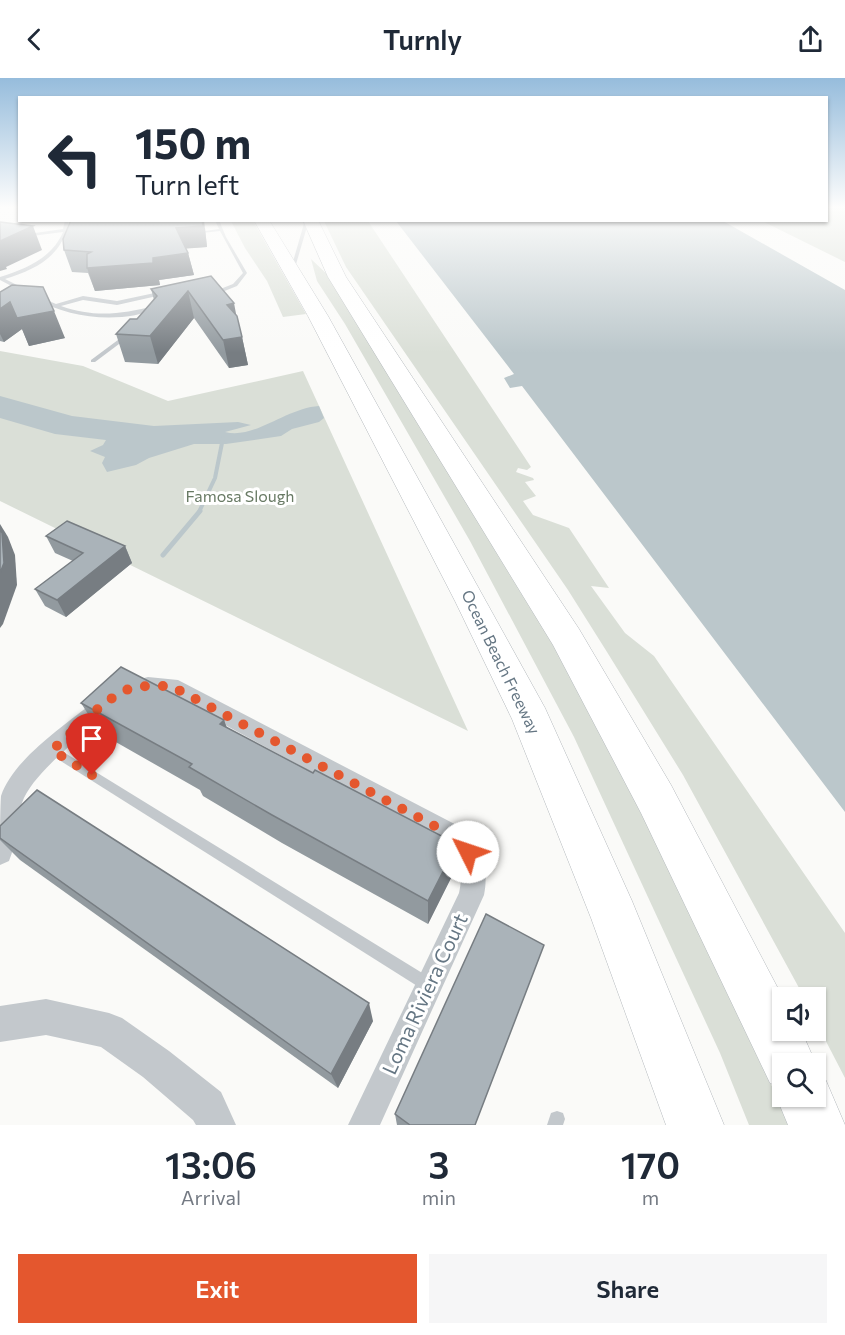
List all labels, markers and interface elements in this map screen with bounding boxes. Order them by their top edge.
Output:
icon: back [18,23,51,56]
text: Turnly [383,23,462,56]
icon: share [794,23,827,56]
text: 150 m [135,116,251,168]
icon: left [36,120,114,198]
text: Turn left [135,168,239,201]
park label: Famosa Slough [185,486,295,505]
street label: Ocean Beach Freeway [458,587,545,737]
pin [66,713,117,775]
icon: arrive [75,722,108,755]
position arrow [436,820,500,884]
street label: Loma Riviera Court [376,909,472,1078]
map controls [772,987,826,1107]
button: sound [772,987,826,1041]
button: search [772,1053,826,1107]
text: 13:06 [165,1142,257,1186]
text: 3 [428,1142,449,1186]
text: 170 [621,1142,680,1186]
text: Arrival [181,1185,241,1209]
text: min [422,1185,456,1209]
text: m [642,1185,659,1209]
button: Exit [18,1254,417,1323]
button: Share [429,1254,827,1323]

